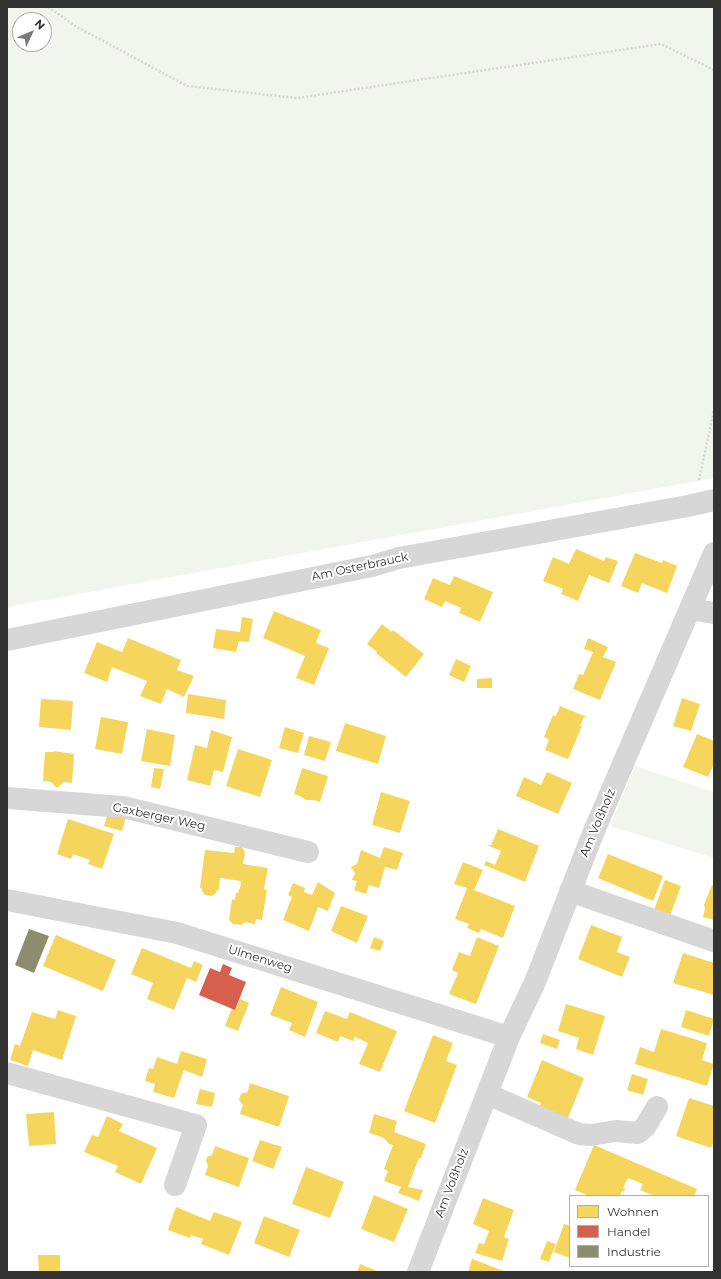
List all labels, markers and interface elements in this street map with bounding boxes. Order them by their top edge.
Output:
north arrow [12,12,52,52]
text: N [32,16,48,32]
street label: Am Osterbrauck [310,550,410,584]
street label: Am Voßholz [577,787,619,859]
street label: Gaxberger Weg [111,800,207,834]
street label: Ulmenweg [226,942,294,976]
street label: Am Voßholz [432,1146,472,1220]
legend [569,1195,709,1267]
text: Wohnen [607,1204,659,1219]
text: Handel [607,1224,651,1239]
text: Industrie [607,1244,661,1259]

